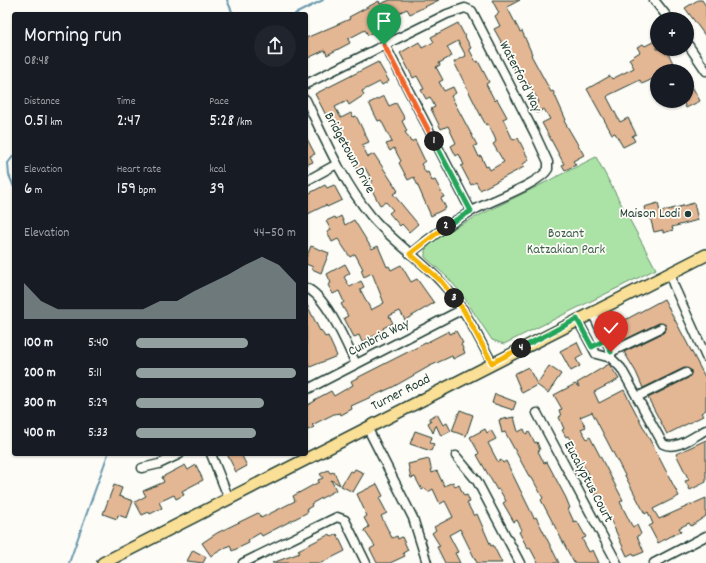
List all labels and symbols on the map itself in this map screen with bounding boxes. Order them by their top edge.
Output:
pin [367,4,401,45]
street label: Waterford Way [493,38,547,116]
street label: Bridgetown Drive [318,109,380,197]
pin: 1 [424,131,444,151]
place label: Maison Lodi [620,204,680,224]
marker: Maison Lodi [683,209,693,219]
pin: 2 [436,216,456,236]
park label: Bozant Katzakian Park [527,224,606,260]
pin: 3 [444,288,464,308]
pin [594,311,628,352]
street label: Cumbria Way [345,314,413,362]
pin: 4 [511,338,531,358]
street label: Turner Road [368,370,434,416]
street label: Eucalyptus Court [558,438,618,526]

